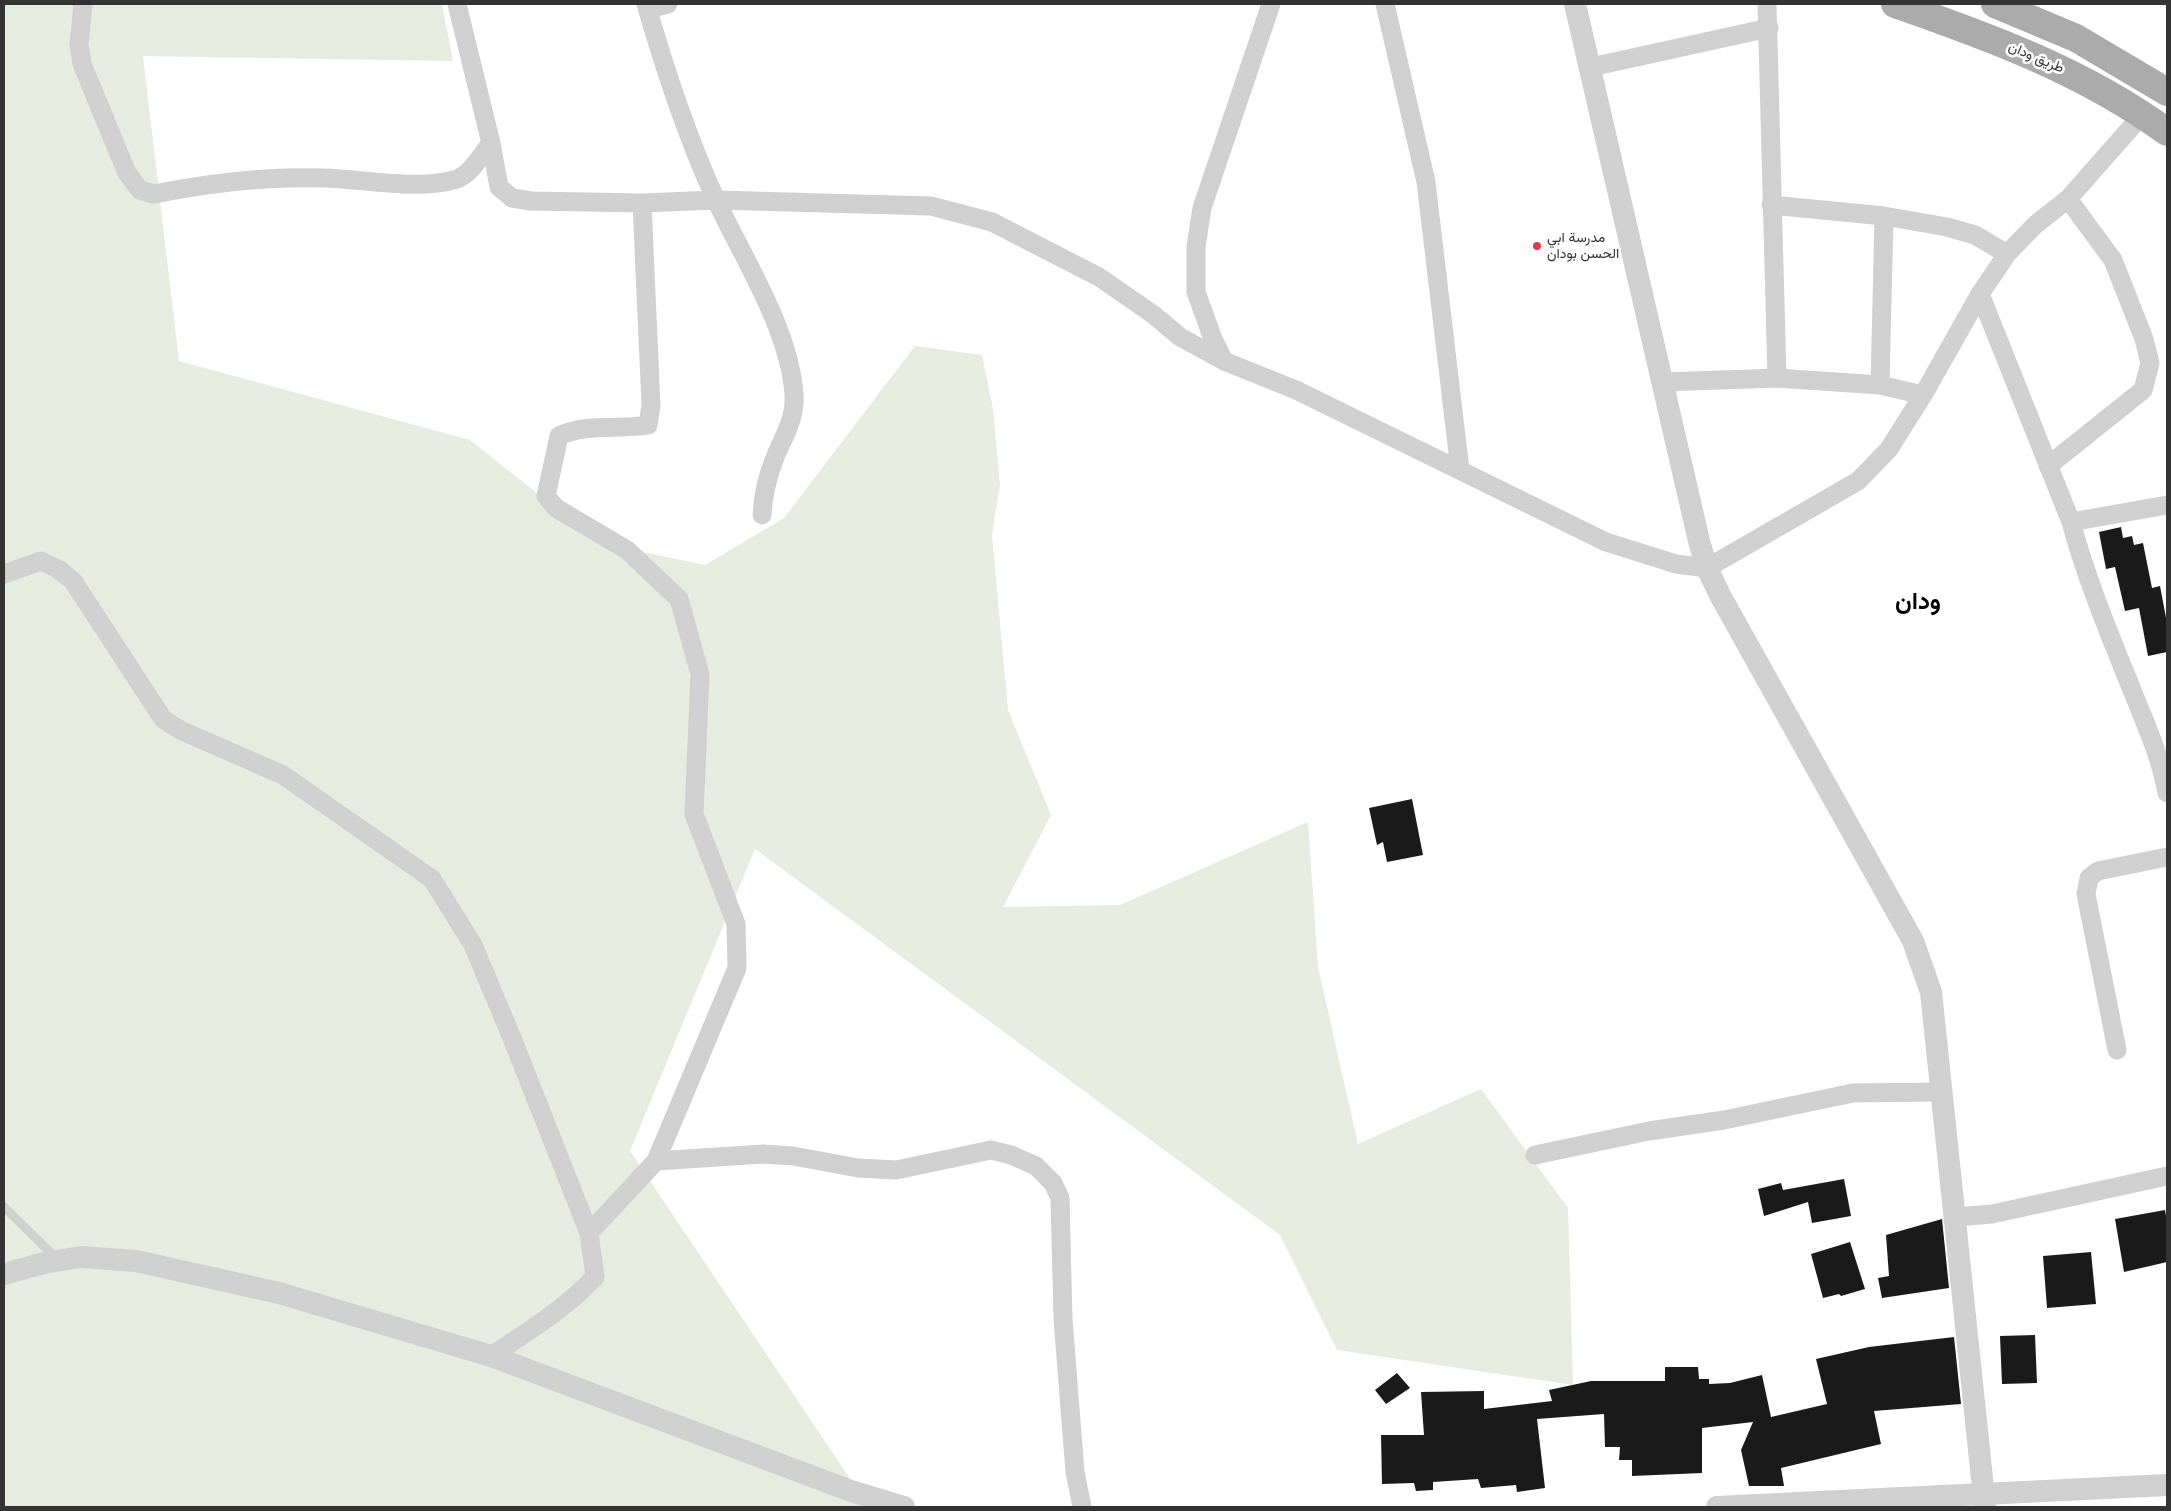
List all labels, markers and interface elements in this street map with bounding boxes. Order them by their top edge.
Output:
street label: طريق ودان [2006,39,2066,77]
place label: مدرسة ابي الحسن بودان [1547,230,1619,262]
marker: مدرسة ابي الحسن بودان [1531,240,1543,252]
district label: ودان [1895,589,1941,617]

